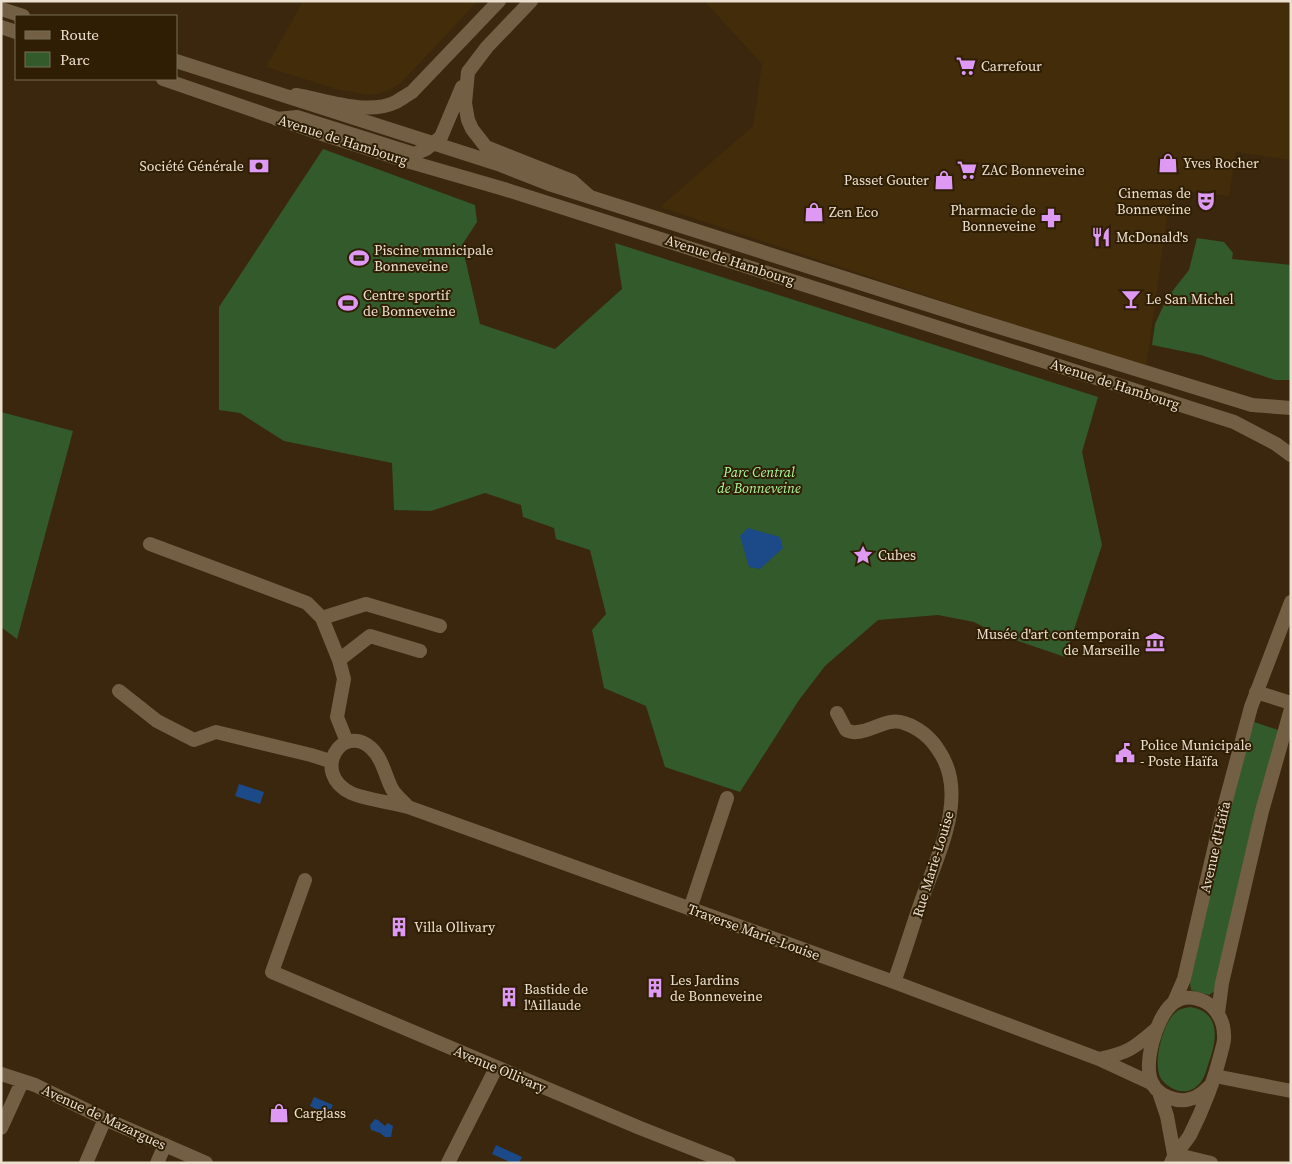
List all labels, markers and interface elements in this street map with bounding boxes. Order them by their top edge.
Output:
legend [15,15,178,80]
text: Route [60,24,99,45]
text: Parc [60,49,90,70]
supermarket icon: Carrefour [955,55,977,77]
place label: Carrefour [981,56,1042,76]
street label: Avenue de Hambourg [276,110,410,170]
shop icon: Yves Rocher [1157,152,1179,174]
place label: Yves Rocher [1183,153,1259,173]
bank icon: Société Générale [248,155,270,177]
place label: Société Générale [140,156,244,176]
supermarket icon: ZAC Bonneveine [956,159,978,181]
place label: ZAC Bonneveine [982,160,1085,180]
shop icon: Passet Gouter [933,169,955,191]
place label: Passet Gouter [844,170,929,190]
place label: Cinemas de Bonneveine [1117,183,1191,219]
theatre icon: Cinemas de Bonneveine [1195,190,1217,212]
place label: Pharmacie de Bonneveine [950,200,1036,236]
shop icon: Zen Eco [803,201,825,223]
place label: Zen Eco [829,202,879,222]
pharmacy icon: Pharmacie de Bonneveine [1040,207,1062,229]
restaurant icon: McDonald's [1090,226,1112,248]
place label: McDonald's [1116,227,1188,247]
street label: Avenue de Hambourg [663,230,797,290]
place label: Piscine municipale Bonneveine [374,240,493,276]
sports icon: Piscine municipale Bonneveine [348,247,370,269]
place label: Centre sportif de Bonneveine [363,285,456,321]
bar icon: Le San Michel [1120,288,1142,310]
place label: Le San Michel [1146,289,1234,309]
sports icon: Centre sportif de Bonneveine [337,292,359,314]
street label: Avenue de Hambourg [1048,354,1182,414]
park label: Parc Central de Bonneveine [717,462,801,498]
place icon: Cubes [852,544,874,566]
place label: Cubes [878,545,916,565]
place label: Musée d'art contemporain de Marseille [977,624,1141,660]
museum icon: Musée d'art contemporain de Marseille [1144,631,1166,653]
place label: Police Municipale - Poste Haïfa [1140,735,1252,771]
public building icon: Police Municipale - Poste Haïfa [1114,742,1136,764]
street label: Avenue d'Haïfa [1195,798,1235,895]
street label: Rue Marie-Louise [907,808,959,920]
street label: Traverse Marie-Louise [685,899,823,965]
building icon: Villa Ollivary [388,916,410,938]
place label: Villa Ollivary [414,917,496,937]
place label: Les Jardins de Bonneveine [670,970,763,1006]
building icon: Les Jardins de Bonneveine [644,977,666,999]
place label: Bastide de l'Aillaude [524,979,588,1015]
building icon: Bastide de l'Aillaude [498,986,520,1008]
street label: Avenue Ollivary [451,1041,550,1098]
street label: Avenue de Mazargues [39,1079,169,1155]
shop icon: Carglass [268,1102,290,1124]
place label: Carglass [294,1103,346,1123]

